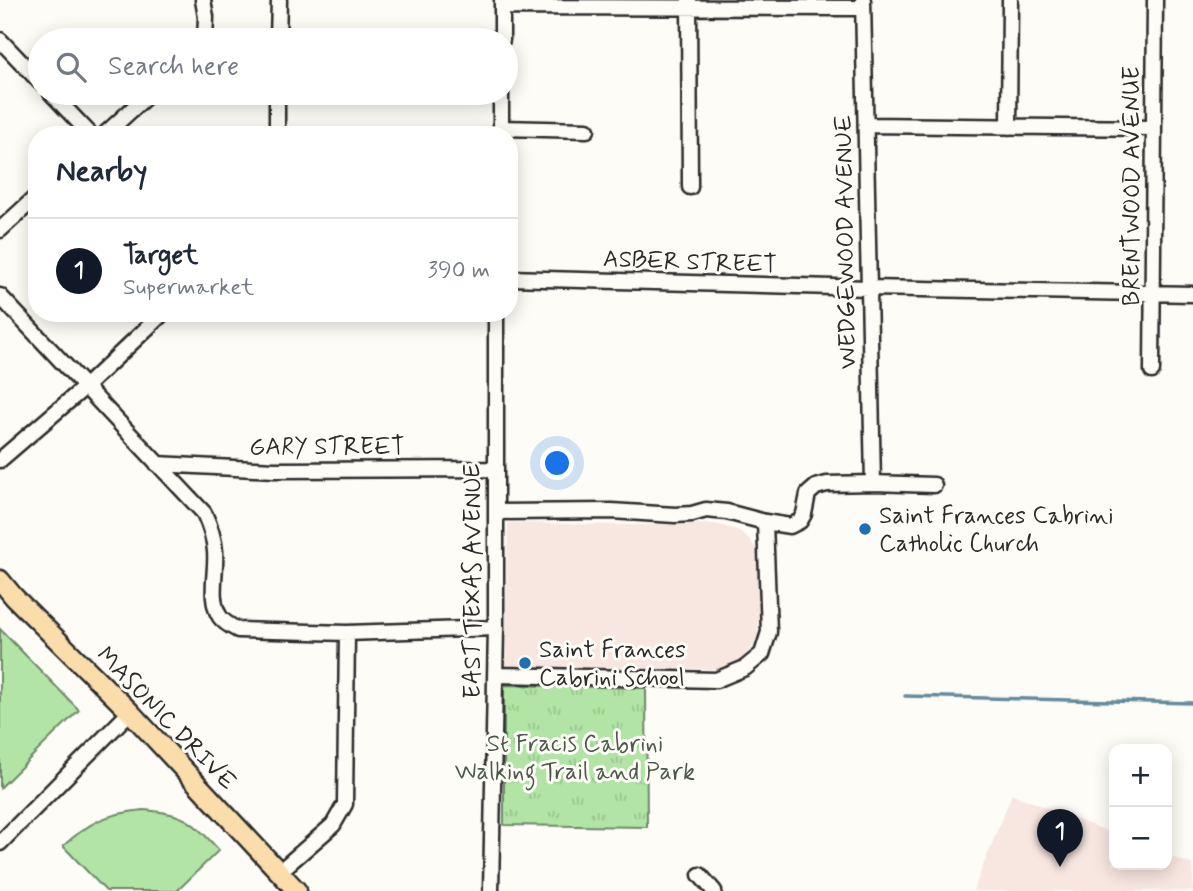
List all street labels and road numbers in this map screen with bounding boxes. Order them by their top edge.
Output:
street label: BRENTWOOD AVENUE [1117,66,1148,306]
street label: WEDGEWOOD AVENUE [829,114,864,370]
street label: ASBER STREET [602,244,777,281]
street label: GARY STREET [249,432,405,463]
street label: EAST TEXAS AVENUE [458,463,489,699]
street label: MASONIC DRIVE [89,641,242,798]

